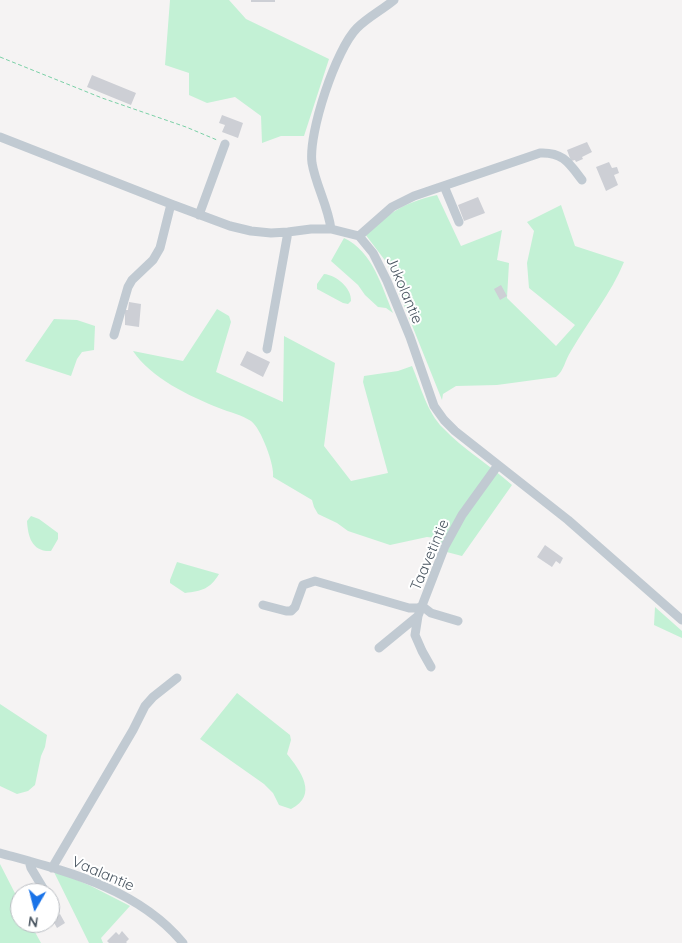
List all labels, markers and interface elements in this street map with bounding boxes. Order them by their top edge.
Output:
street label: Jukolantie [382,253,426,327]
street label: Taavetintie [407,517,453,593]
street label: Vaalantie [69,853,137,895]
north arrow [10,883,60,933]
text: N [27,912,39,931]

